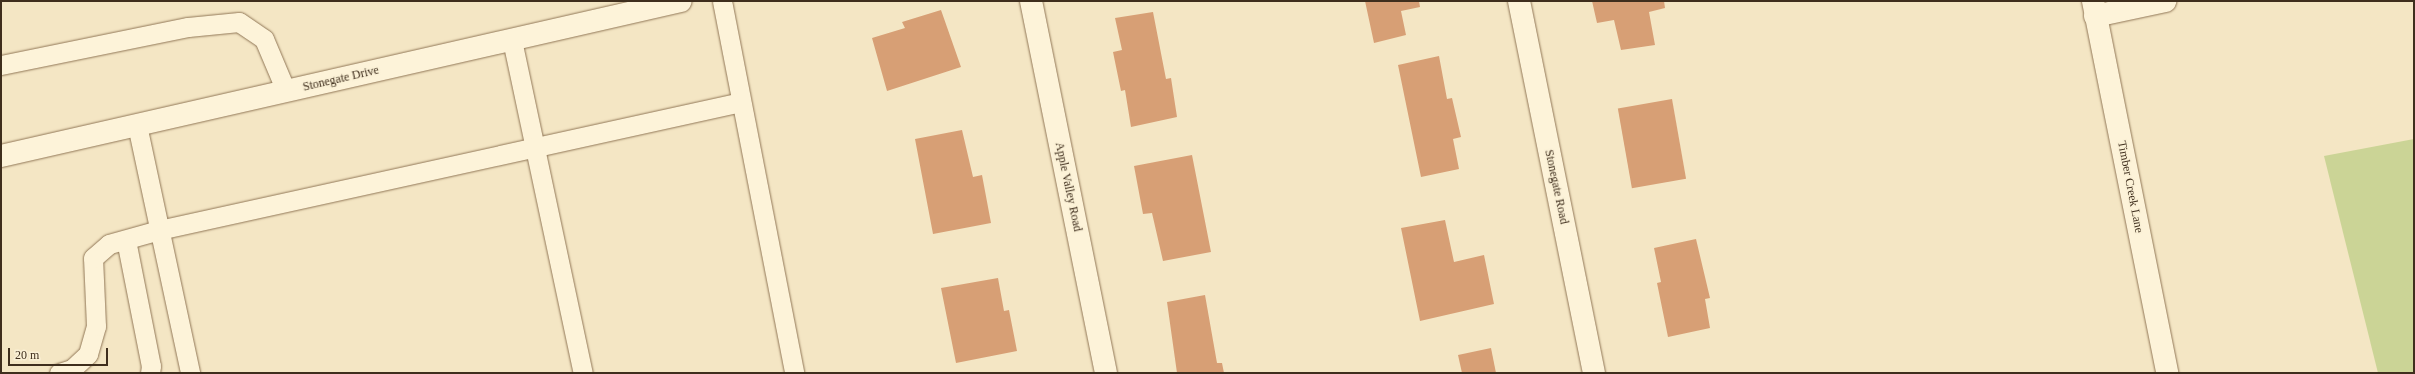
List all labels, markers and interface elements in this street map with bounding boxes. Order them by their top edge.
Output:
street label: Stonegate Drive [302,63,380,95]
street label: Timber Creek Lane [2114,140,2146,234]
street label: Apple Valley Road [1051,141,1085,233]
street label: Stonegate Road [1541,149,1571,225]
scale bar [10,340,110,366]
text: 20 m [15,348,39,362]

